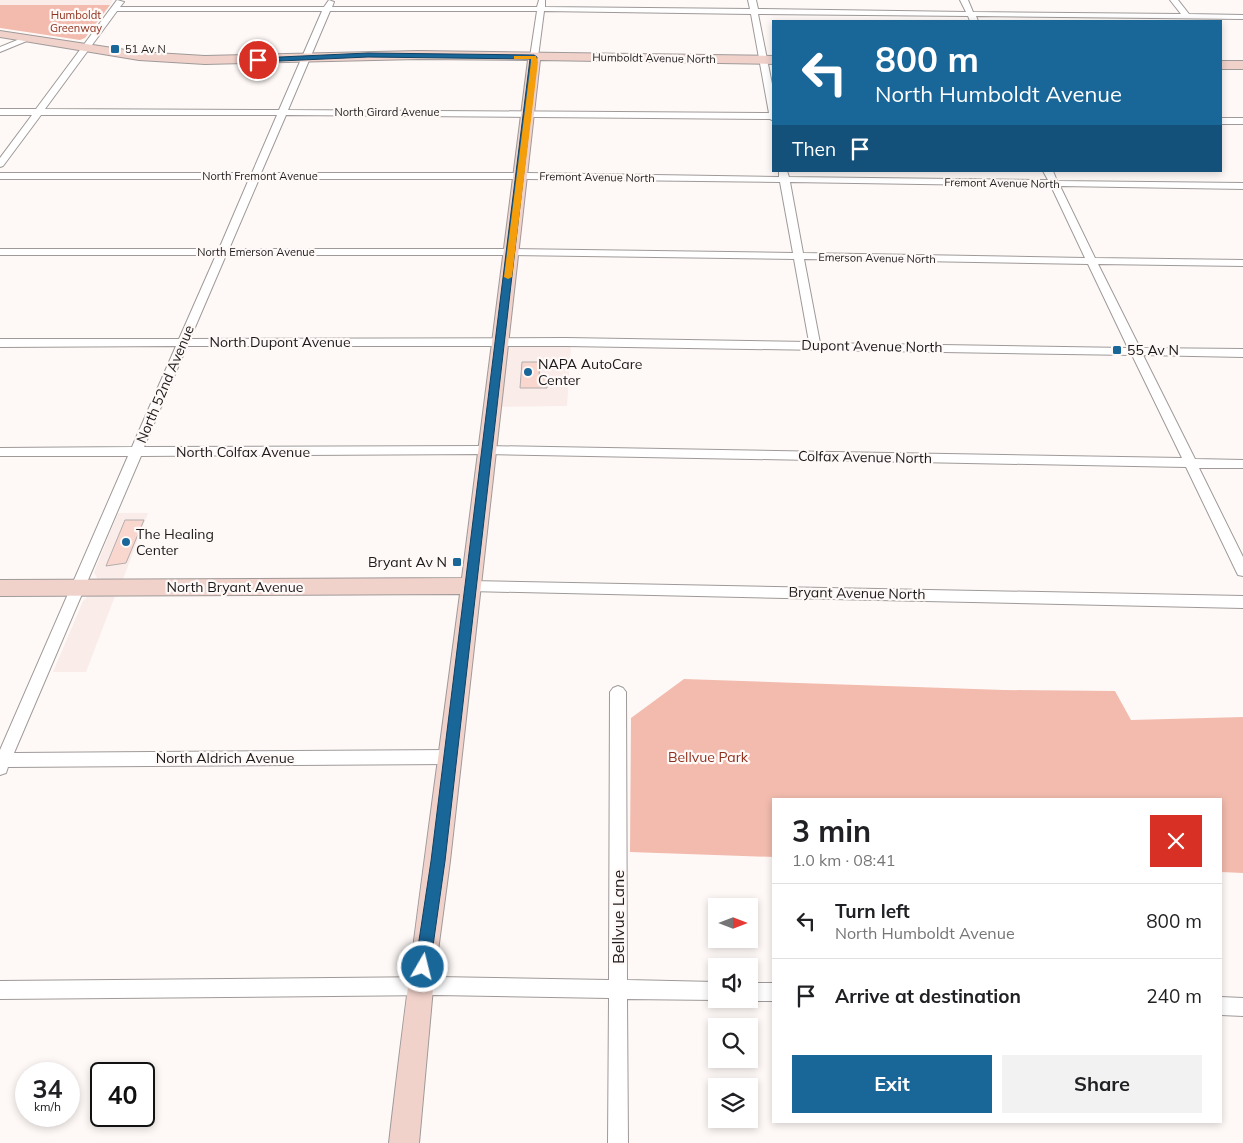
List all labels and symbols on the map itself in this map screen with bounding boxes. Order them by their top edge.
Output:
park label: Humboldt Greenway [50,8,102,35]
pin [237,39,279,81]
place label: 51 Av N [125,42,166,56]
marker: 51 Av N [109,43,121,55]
street label: Humboldt Avenue North [592,50,716,66]
street label: North Girard Avenue [335,105,439,119]
street label: North Fremont Avenue [202,169,318,183]
street label: Fremont Avenue North [539,169,655,185]
street label: Fremont Avenue North [944,175,1060,191]
street label: North Emerson Avenue [197,245,315,259]
street label: Emerson Avenue North [818,250,936,266]
street label: North 52nd Avenue [132,322,198,446]
street label: North Dupont Avenue [209,333,351,351]
street label: Dupont Avenue North [801,336,943,356]
place label: 55 Av N [1127,341,1179,359]
marker: 55 Av N [1111,344,1123,356]
place label: NAPA AutoCare Center [538,355,642,389]
marker: NAPA AutoCare Center [522,366,534,378]
street label: North Colfax Avenue [176,443,310,461]
street label: Colfax Avenue North [798,447,932,467]
place label: The Healing Center [136,525,214,559]
marker: The Healing Center [120,536,132,548]
place label: Bryant Av N [368,553,447,571]
marker: Bryant Av N [451,556,463,568]
street label: North Bryant Avenue [167,578,303,596]
street label: Bryant Avenue North [788,583,926,603]
park label: Bellvue Park [668,748,749,766]
street label: North Aldrich Avenue [156,749,294,767]
street label: Bellvue Lane [608,870,628,964]
north arrow [708,898,758,948]
position arrow [396,940,448,992]
speed limit sign: 40 [90,1062,155,1127]

